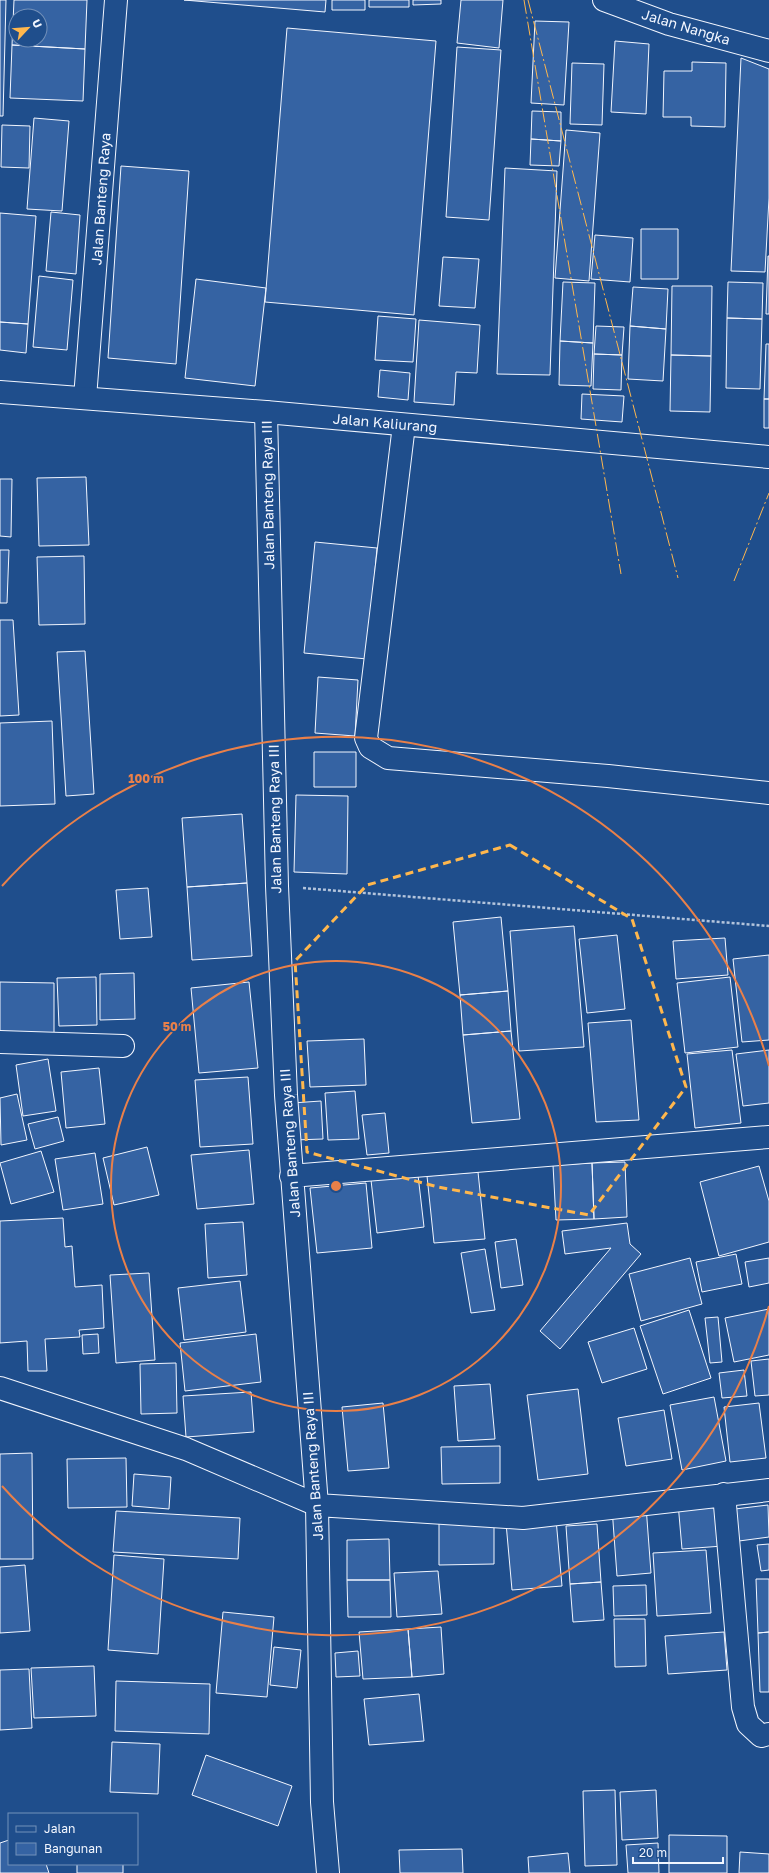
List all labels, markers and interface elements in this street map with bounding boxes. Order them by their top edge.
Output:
street label: Jalan Nangka [640,5,732,48]
north arrow [8,8,48,48]
text: U [30,17,45,30]
street label: Jalan Banteng Raya [87,132,114,266]
street label: Jalan Kaliurang [332,409,438,436]
street label: Jalan Banteng Raya III [258,420,277,570]
street label: Jalan Banteng Raya III [265,744,284,894]
text: 100 m [128,771,164,786]
text: 50 m [163,1019,191,1034]
street label: Jalan Banteng Raya III [276,1068,303,1218]
centre of rings [329,1179,343,1193]
street label: Jalan Banteng Raya III [299,1391,326,1541]
legend [8,1813,138,1865]
text: Jalan [44,1821,75,1836]
scale bar [633,1839,723,1865]
text: Bangunan [44,1841,102,1856]
text: 20 m [639,1845,667,1860]

